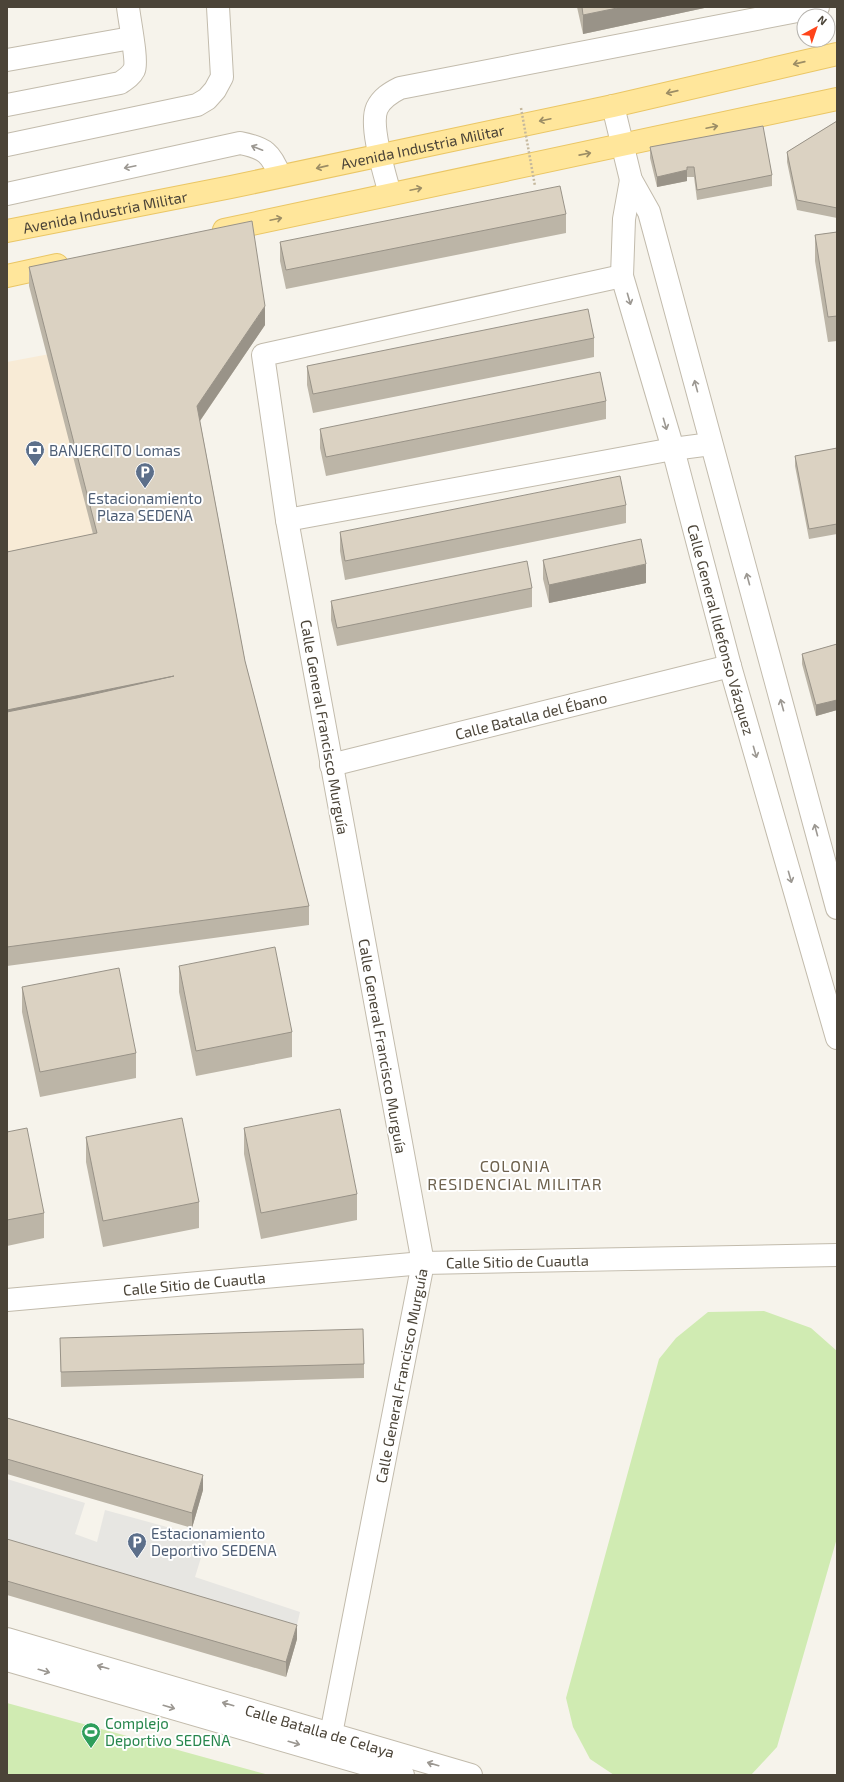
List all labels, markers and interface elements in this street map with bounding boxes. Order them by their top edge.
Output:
north arrow [796,8,836,48]
text: N [816,12,830,28]
one-way arrow [793,59,806,67]
one-way arrow [666,89,679,97]
one-way arrow [539,117,552,125]
street label: Avenida Industria Militar [339,120,506,173]
one-way arrow [705,122,718,130]
one-way arrow [251,143,263,151]
one-way arrow [578,150,591,158]
one-way arrow [316,163,329,171]
one-way arrow [124,164,137,172]
one-way arrow [409,184,422,192]
street label: Avenida Industria Militar [21,187,189,237]
one-way arrow [269,215,282,223]
one-way arrow [626,292,633,305]
one-way arrow [692,380,699,393]
one-way arrow [662,417,669,430]
bank icon: BANJERCITO Lomas [24,439,46,467]
place label: BANJERCITO Lomas [49,441,181,459]
parking icon: Estacionamiento Plaza SEDENA [134,461,156,489]
place label: Estacionamiento Plaza SEDENA [88,489,202,524]
street label: Calle General Ildefonso Vázquez [684,522,758,737]
one-way arrow [744,573,751,586]
street label: Calle General Francisco Murguía [297,618,353,836]
street label: Calle Batalla del Ébano [453,688,609,743]
one-way arrow [778,698,785,711]
one-way arrow [751,745,759,758]
one-way arrow [812,824,819,837]
one-way arrow [787,870,795,883]
street label: Calle General Francisco Murguía [355,937,411,1155]
district label: COLONIA RESIDENCIAL MILITAR [427,1156,603,1193]
street label: Calle Sitio de Cuautla [446,1251,589,1272]
street label: Calle General Francisco Murguía [371,1267,431,1485]
street label: Calle Sitio de Cuautla [122,1268,266,1299]
place label: Estacionamiento Deportivo SEDENA [151,1524,277,1559]
parking icon: Estacionamiento Deportivo SEDENA [126,1531,148,1559]
one-way arrow [97,1663,110,1670]
one-way arrow [38,1668,51,1675]
one-way arrow [222,1700,235,1707]
street label: Calle Batalla de Celaya [243,1700,397,1761]
one-way arrow [163,1704,176,1711]
place label: Complejo Deportivo SEDENA [105,1714,231,1749]
sports icon: Complejo Deportivo SEDENA [80,1721,102,1749]
one-way arrow [287,1740,300,1747]
one-way arrow [427,1760,440,1767]

